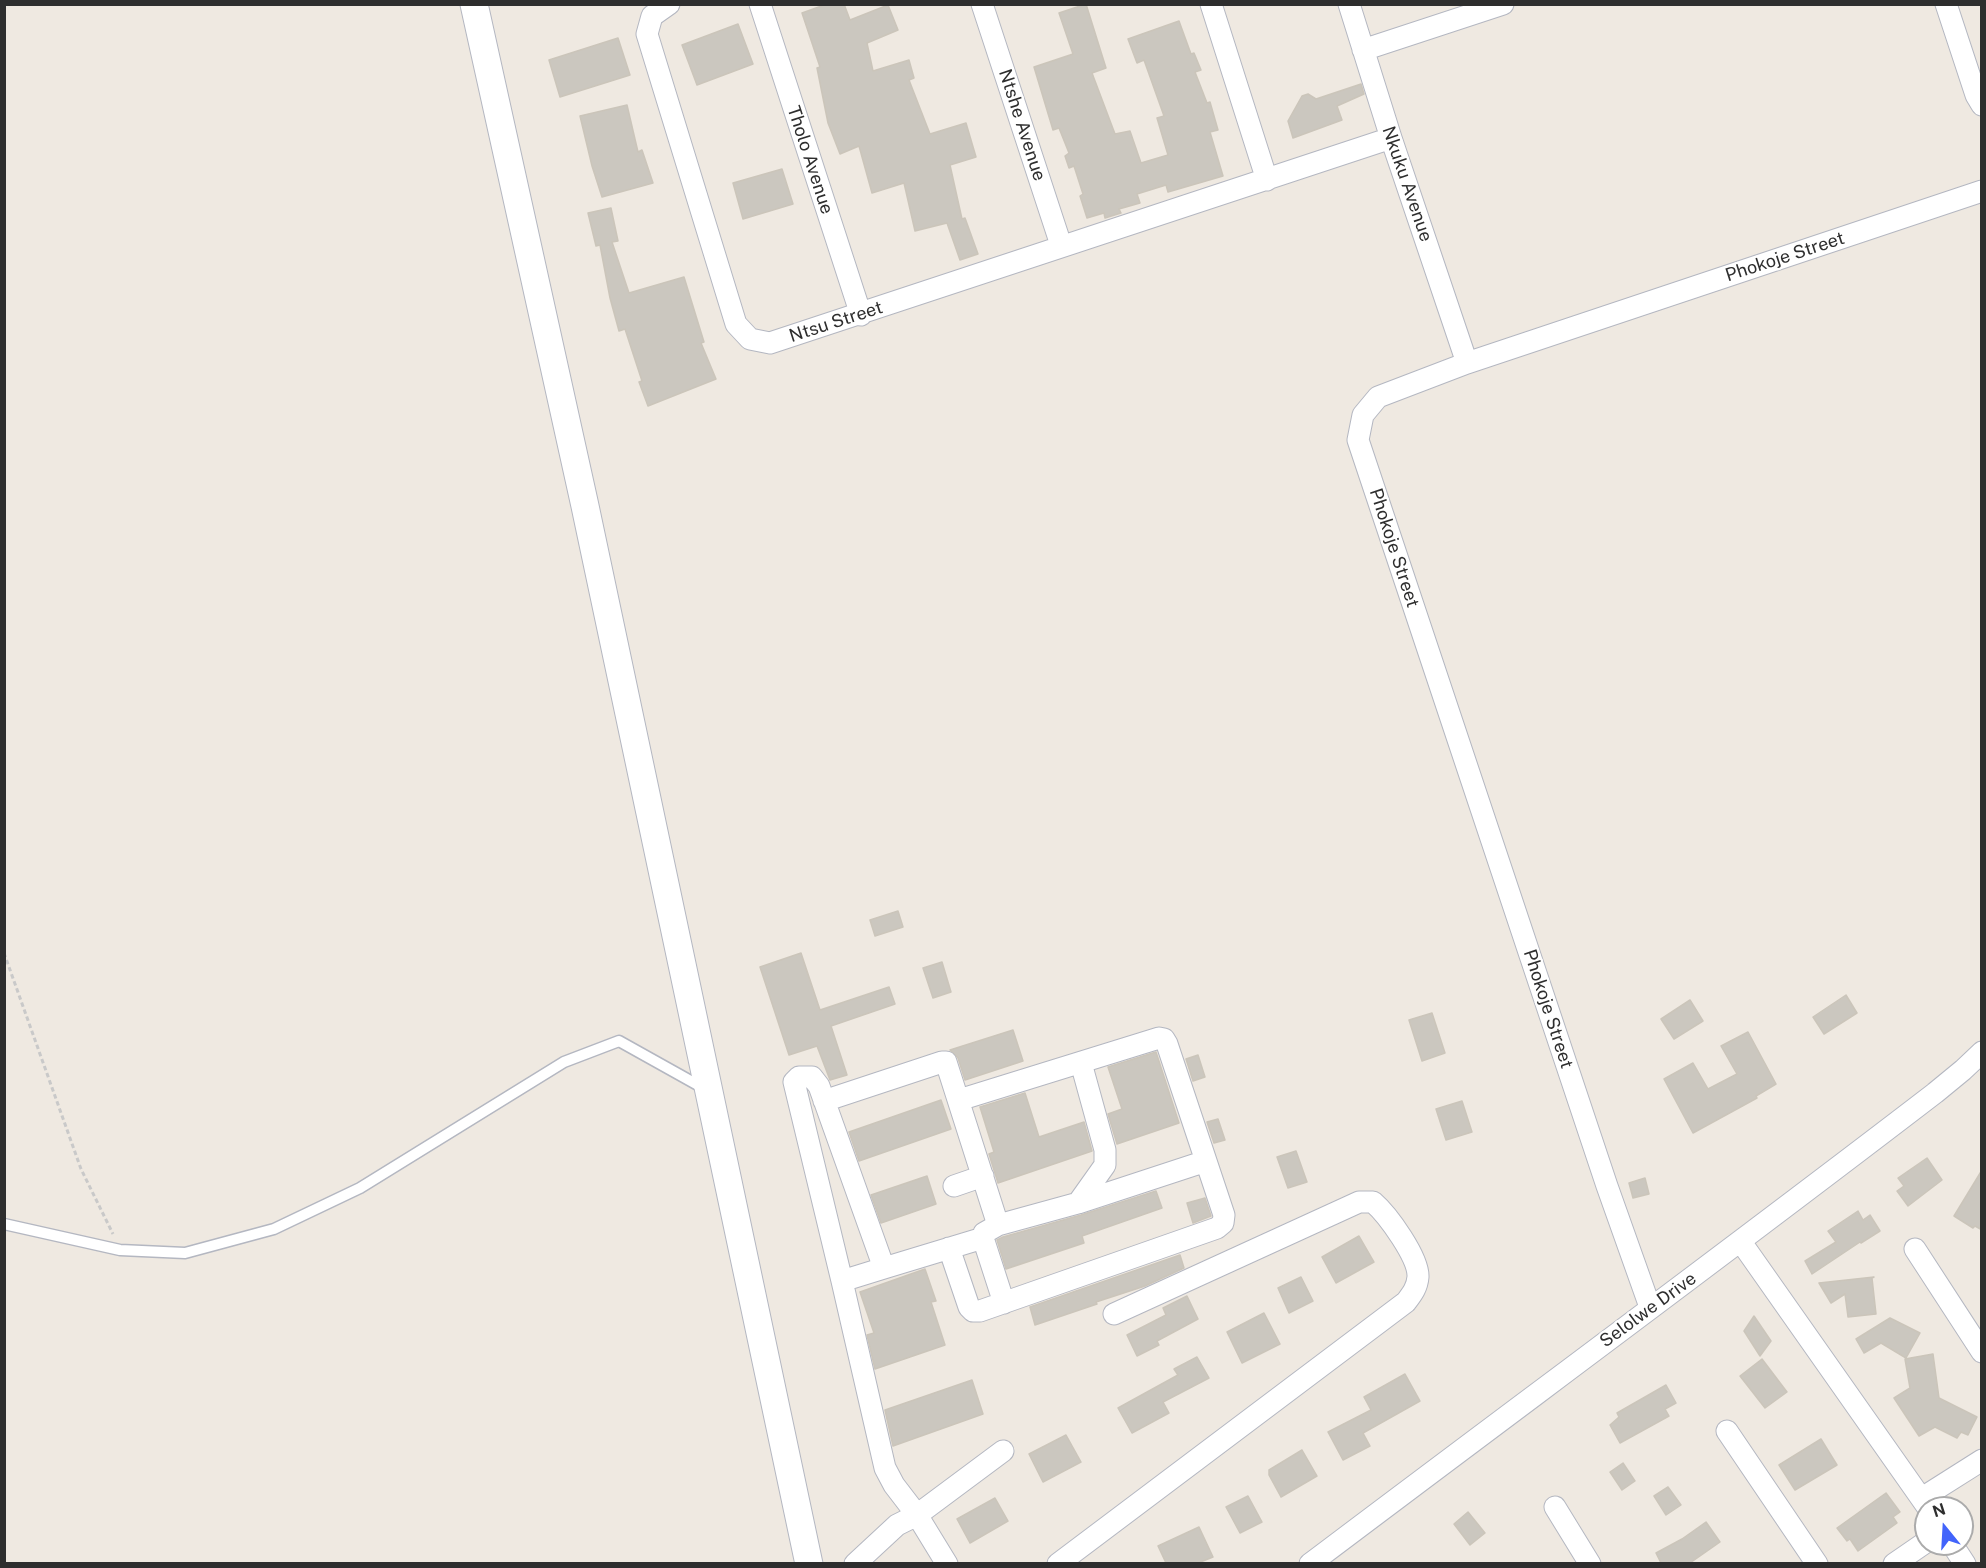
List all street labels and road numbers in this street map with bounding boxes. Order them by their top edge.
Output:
street label: Ntshe Avenue [994,66,1050,184]
street label: Tholo Avenue [782,103,838,217]
street label: Nkuku Avenue [1377,123,1437,245]
street label: Phokoje Street [1723,228,1847,286]
street label: Ntsu Street [787,297,885,347]
street label: Phokoje Street [1365,486,1423,610]
street label: Phokoje Street [1519,947,1577,1071]
street label: Selolwe Drive [1596,1268,1700,1352]

